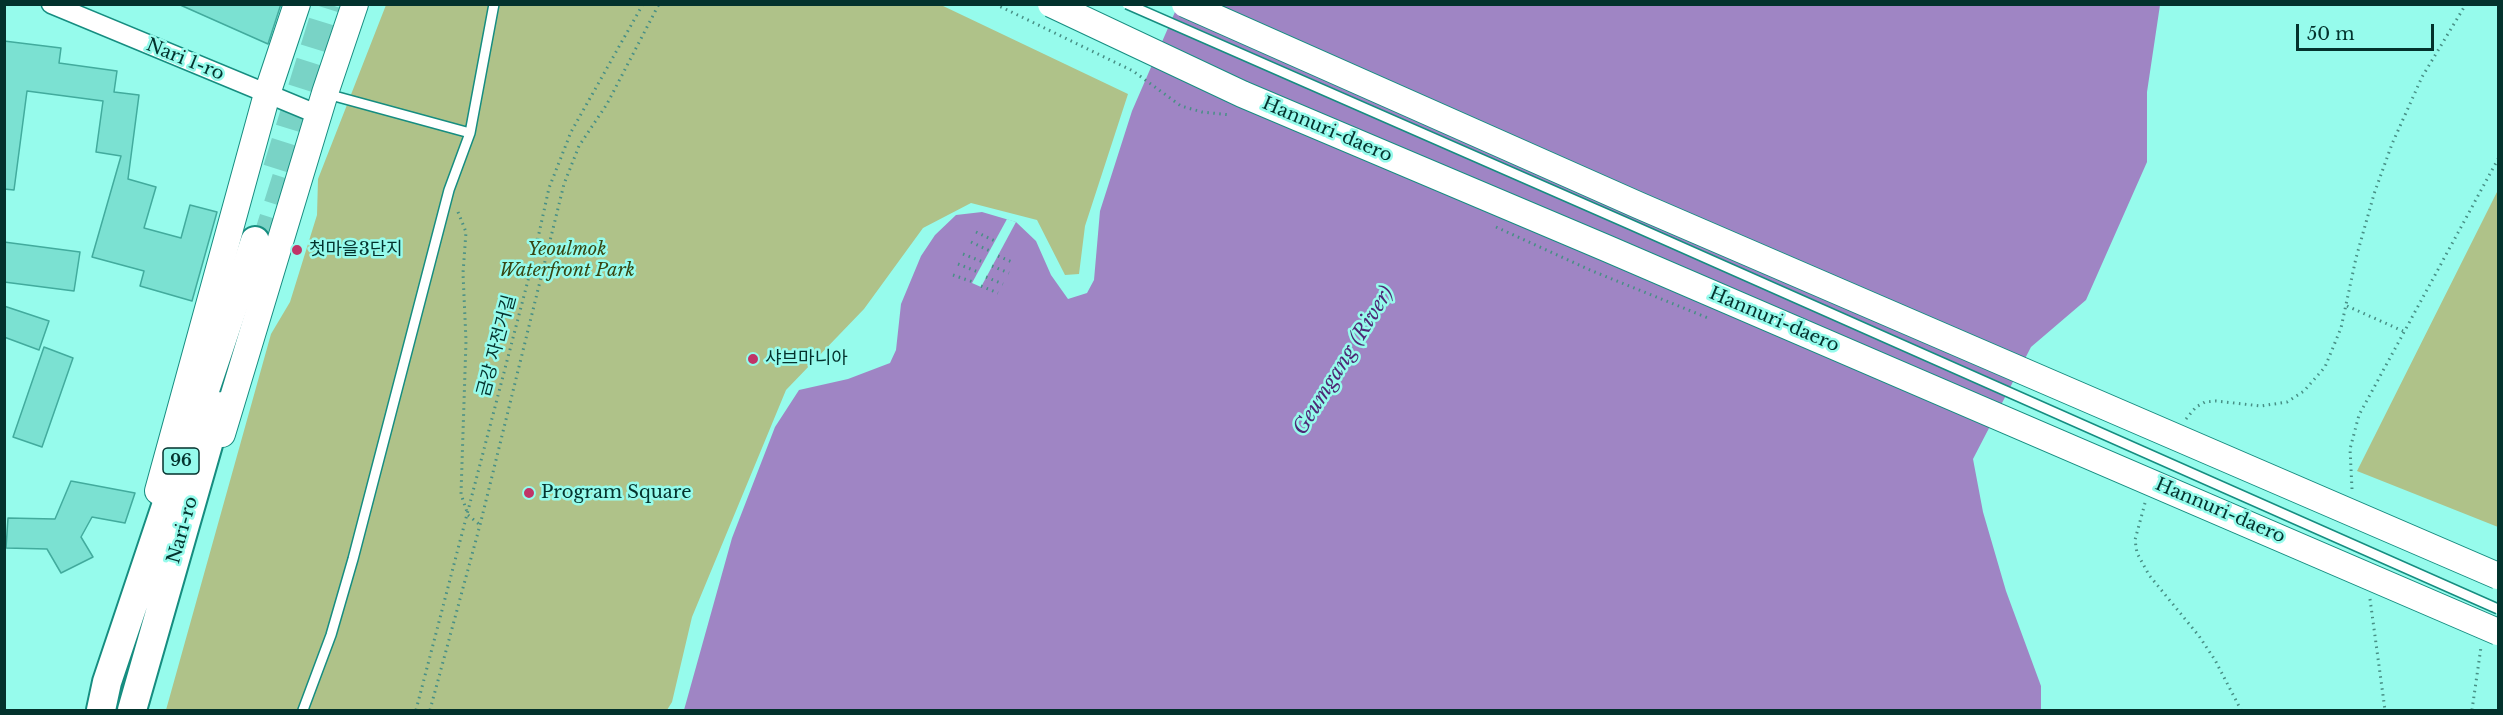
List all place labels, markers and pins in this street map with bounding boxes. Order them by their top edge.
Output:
place label: 첫마을3단지 [309,239,403,261]
marker: 첫마을3단지 [290,243,304,257]
place label: 샤브마니아 [765,348,848,370]
marker: 샤브마니아 [746,352,760,366]
place label: Program Square [541,482,691,504]
marker: Program Square [522,486,536,500]

